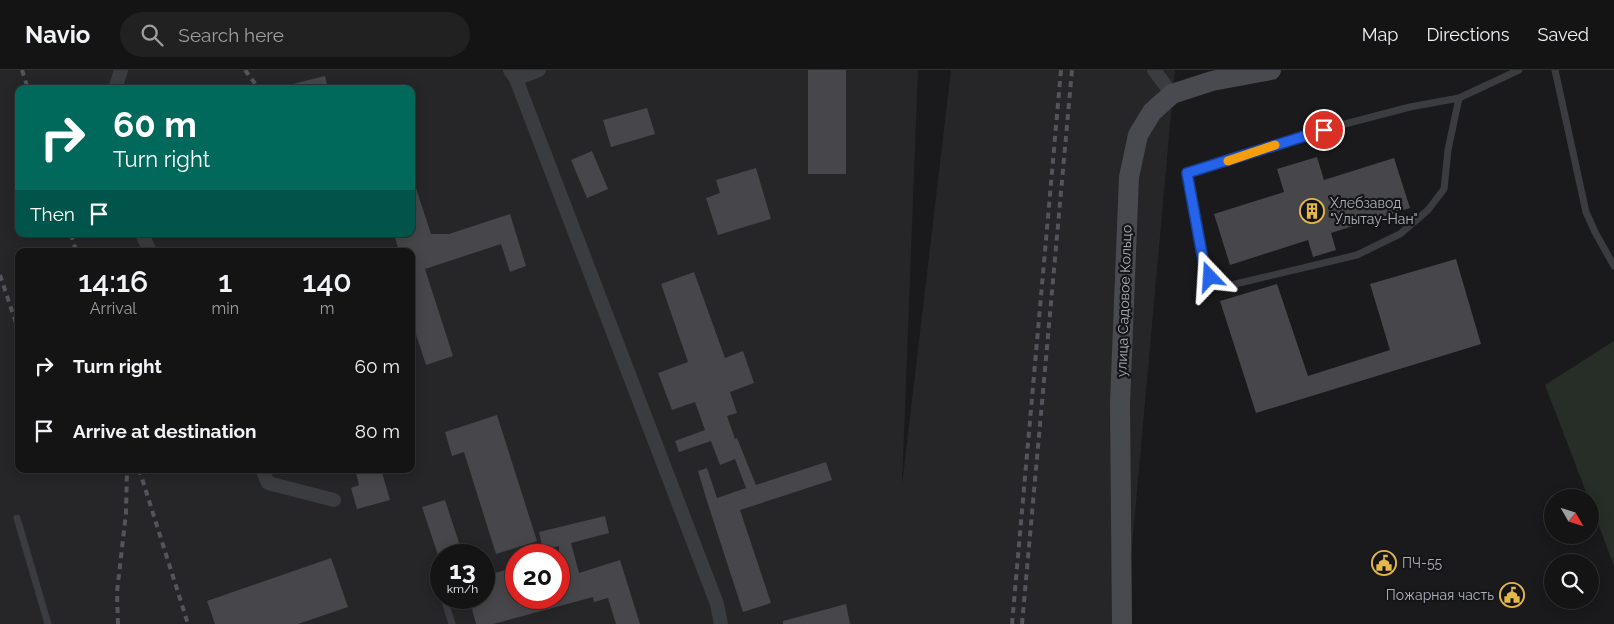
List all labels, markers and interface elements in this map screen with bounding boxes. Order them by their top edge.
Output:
search box [120,12,470,57]
text: Navio [25,20,90,49]
icon: search [138,21,166,49]
text: Search here [178,24,284,46]
text: Map [1362,24,1398,45]
text: Directions [1426,24,1510,45]
text: Saved [1538,24,1589,45]
text: 60 m [113,104,197,145]
icon: right [30,105,95,170]
pin [1303,109,1345,151]
icon: arrive [1310,116,1338,144]
text: Turn right [113,146,210,172]
place label: Хлебзавод "Улытау-Нан" [1330,195,1418,227]
building icon: Хлебзавод "Улытау-Нан" [1299,198,1325,224]
icon: arrive [85,200,113,228]
text: Then [30,203,75,225]
street label: улица Садовое Кольцо [1113,225,1135,377]
position arrow [1183,250,1235,302]
text: 14:16 [78,264,148,299]
text: 1 [218,264,232,299]
text: 140 [302,264,352,299]
text: Arrival [90,299,137,318]
text: min [212,299,239,318]
text: m [320,299,334,318]
icon: right [30,352,58,380]
text: Turn right [73,355,162,377]
text: 60 m [355,355,400,377]
icon: arrive [30,417,58,445]
text: Arrive at destination [73,420,257,442]
text: 80 m [355,420,400,442]
north arrow [1544,489,1599,544]
map controls [1544,489,1599,609]
speed limit sign: 20 [505,544,570,609]
public building icon: ПЧ-55 [1371,550,1397,576]
button: search [1544,554,1599,609]
text: 13 [449,555,476,585]
place label: ПЧ-55 [1402,555,1443,571]
text: km/h [447,582,478,596]
public building icon: Пожарная часть [1499,582,1525,608]
place label: Пожарная часть [1386,587,1494,603]

